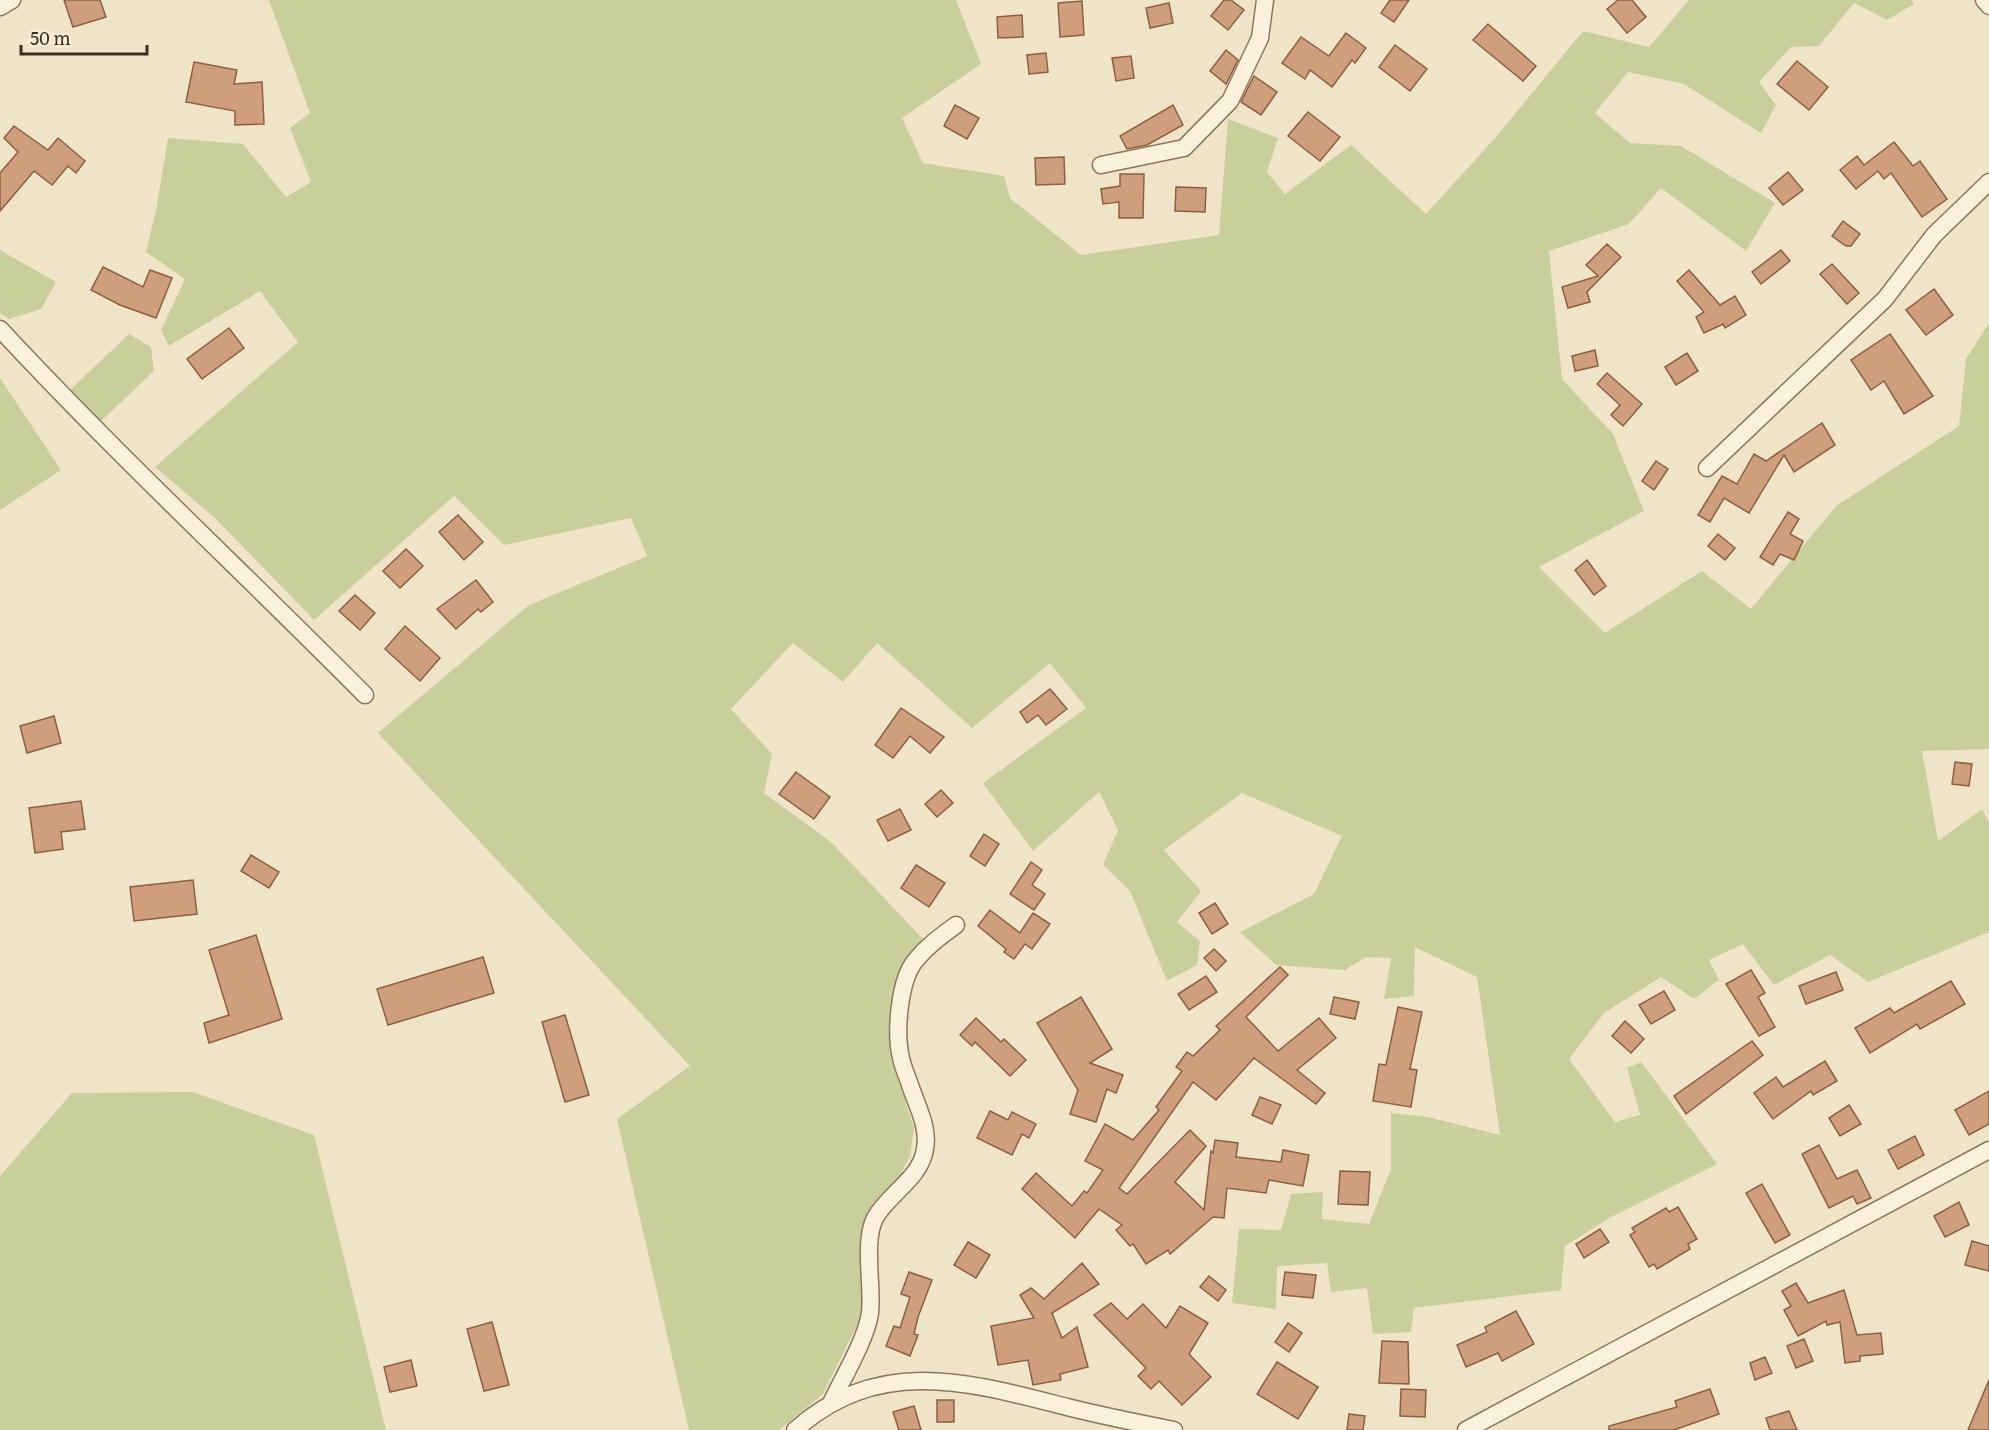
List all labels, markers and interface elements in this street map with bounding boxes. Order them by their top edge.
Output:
scale bar [21,18,147,56]
text: 50 m [30,24,71,51]

